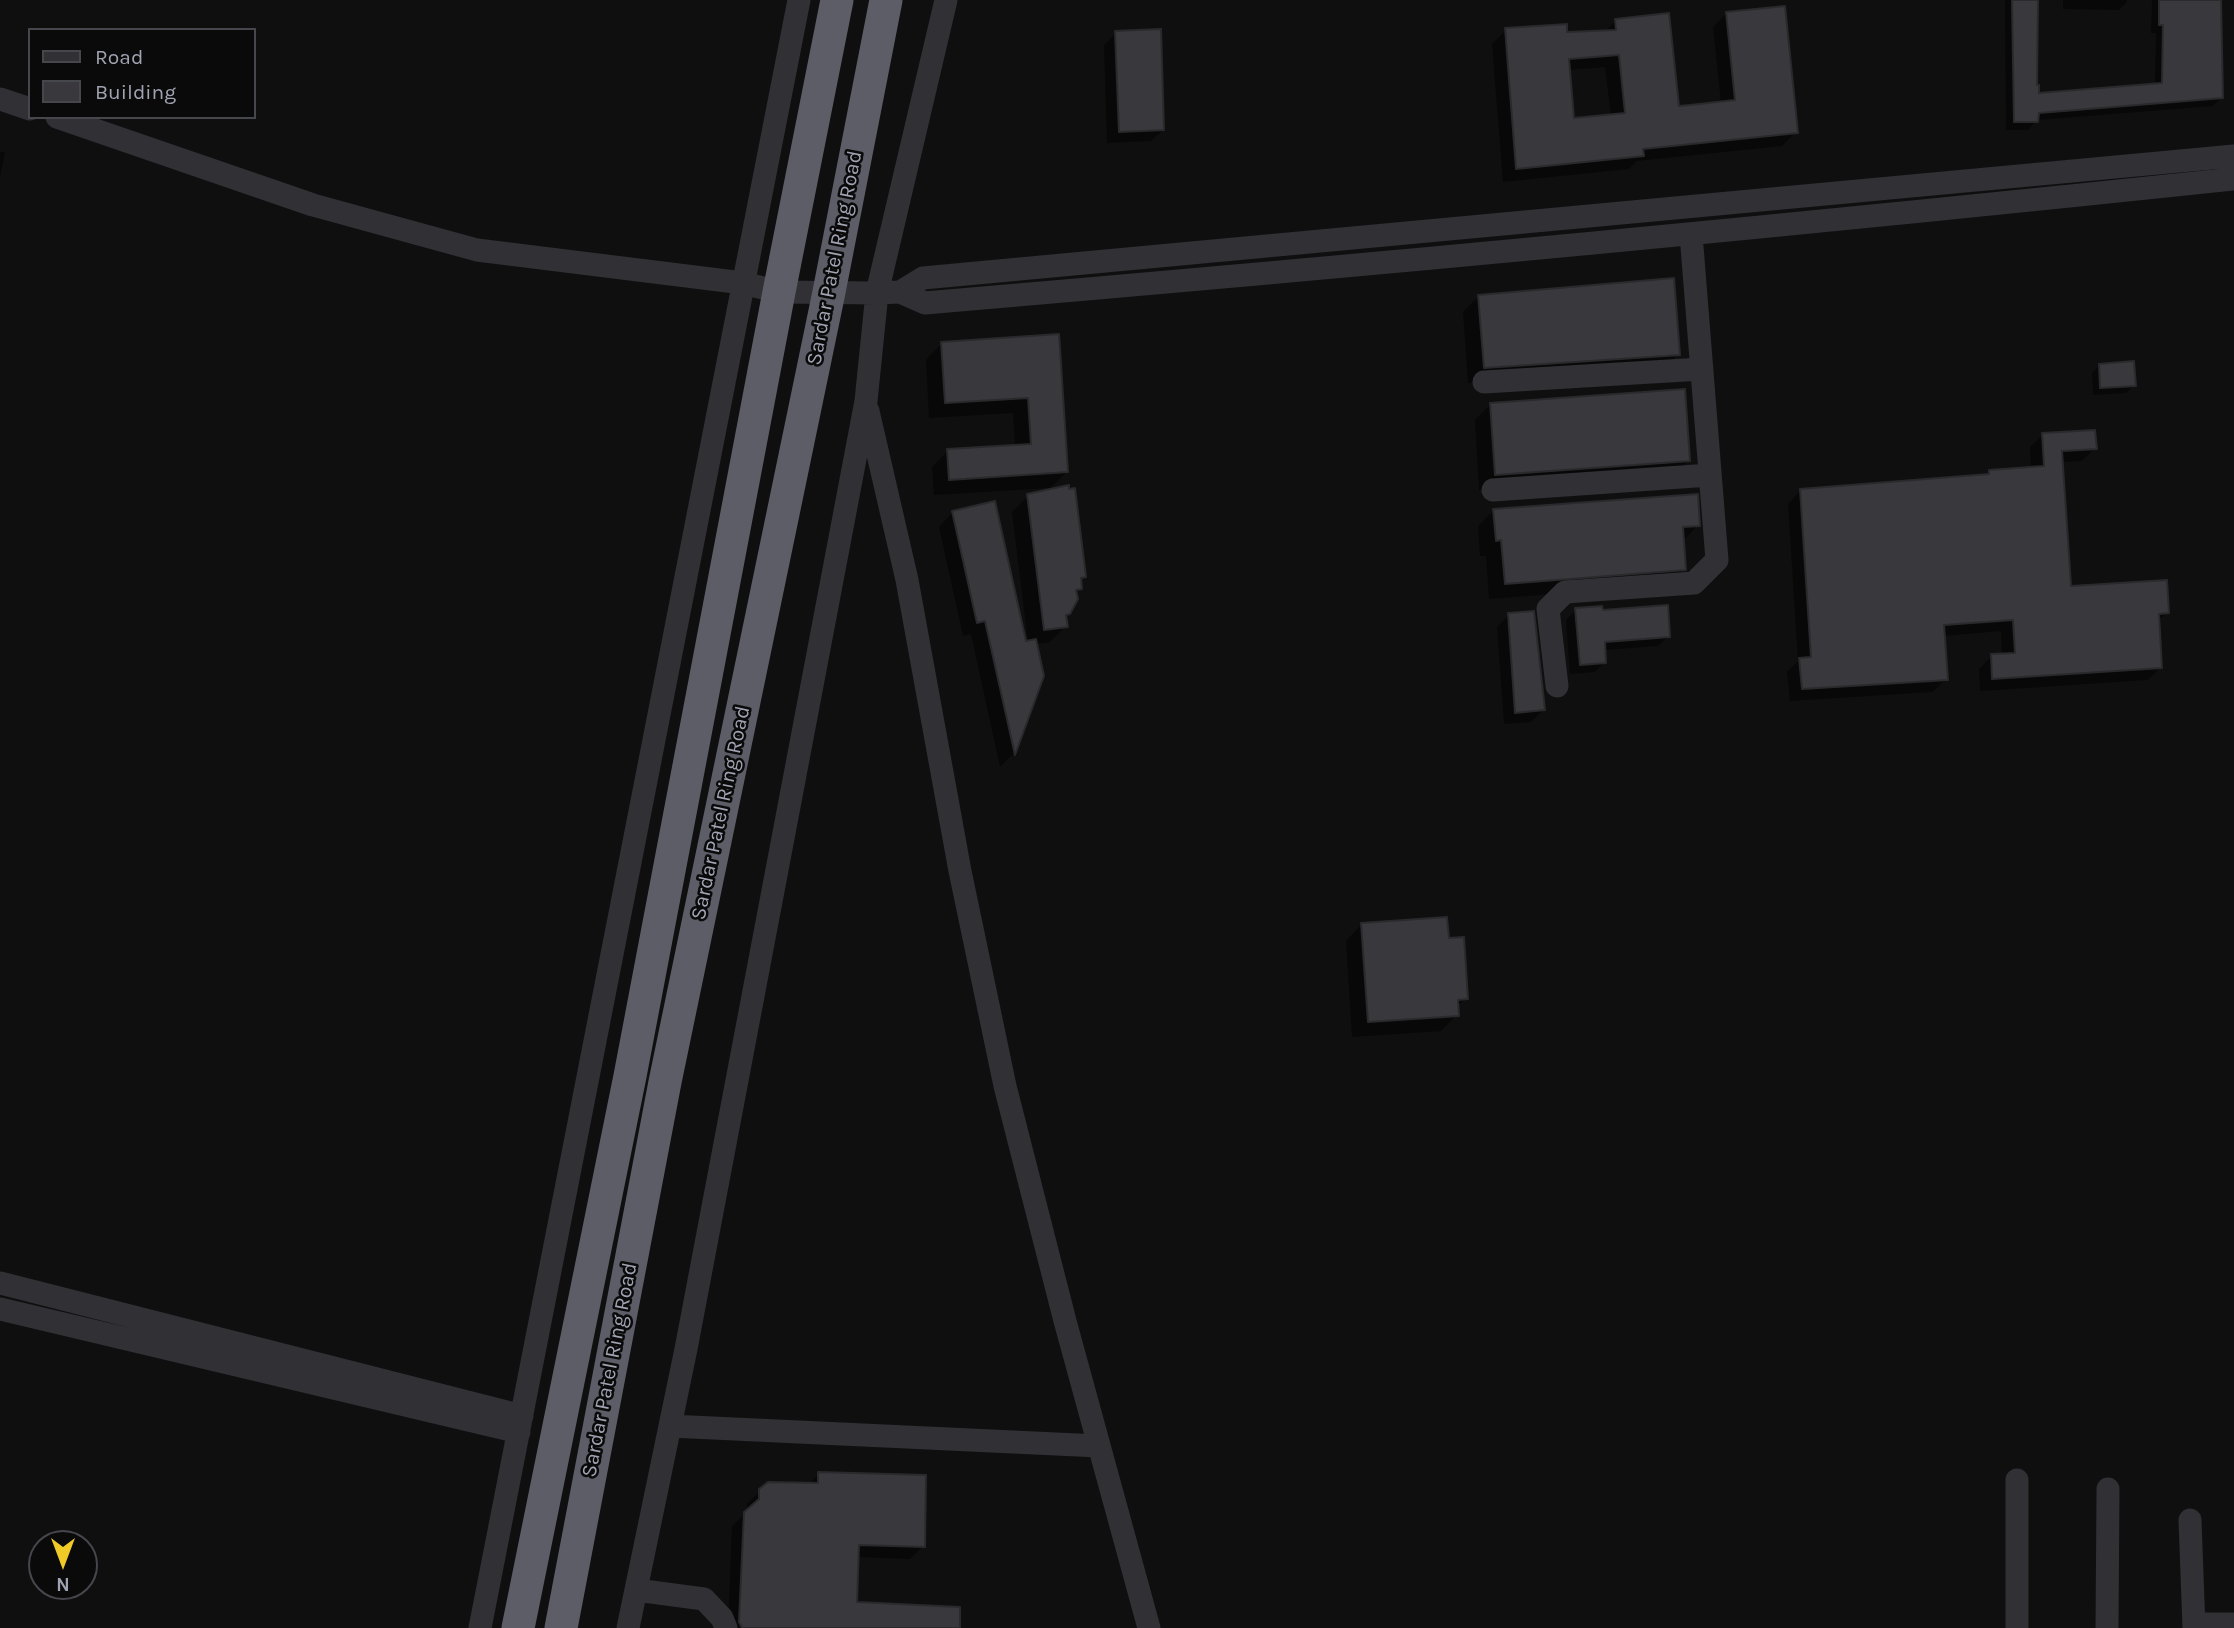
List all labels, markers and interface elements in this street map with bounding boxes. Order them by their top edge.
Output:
legend [28,28,256,119]
text: Road [95,45,143,69]
text: Building [95,80,176,104]
street label: Sardar Patel Ring Road [802,149,868,367]
street label: Sardar Patel Ring Road [686,704,756,922]
street label: Sardar Patel Ring Road [577,1261,643,1479]
north arrow [28,1530,98,1600]
text: N [56,1573,70,1595]

